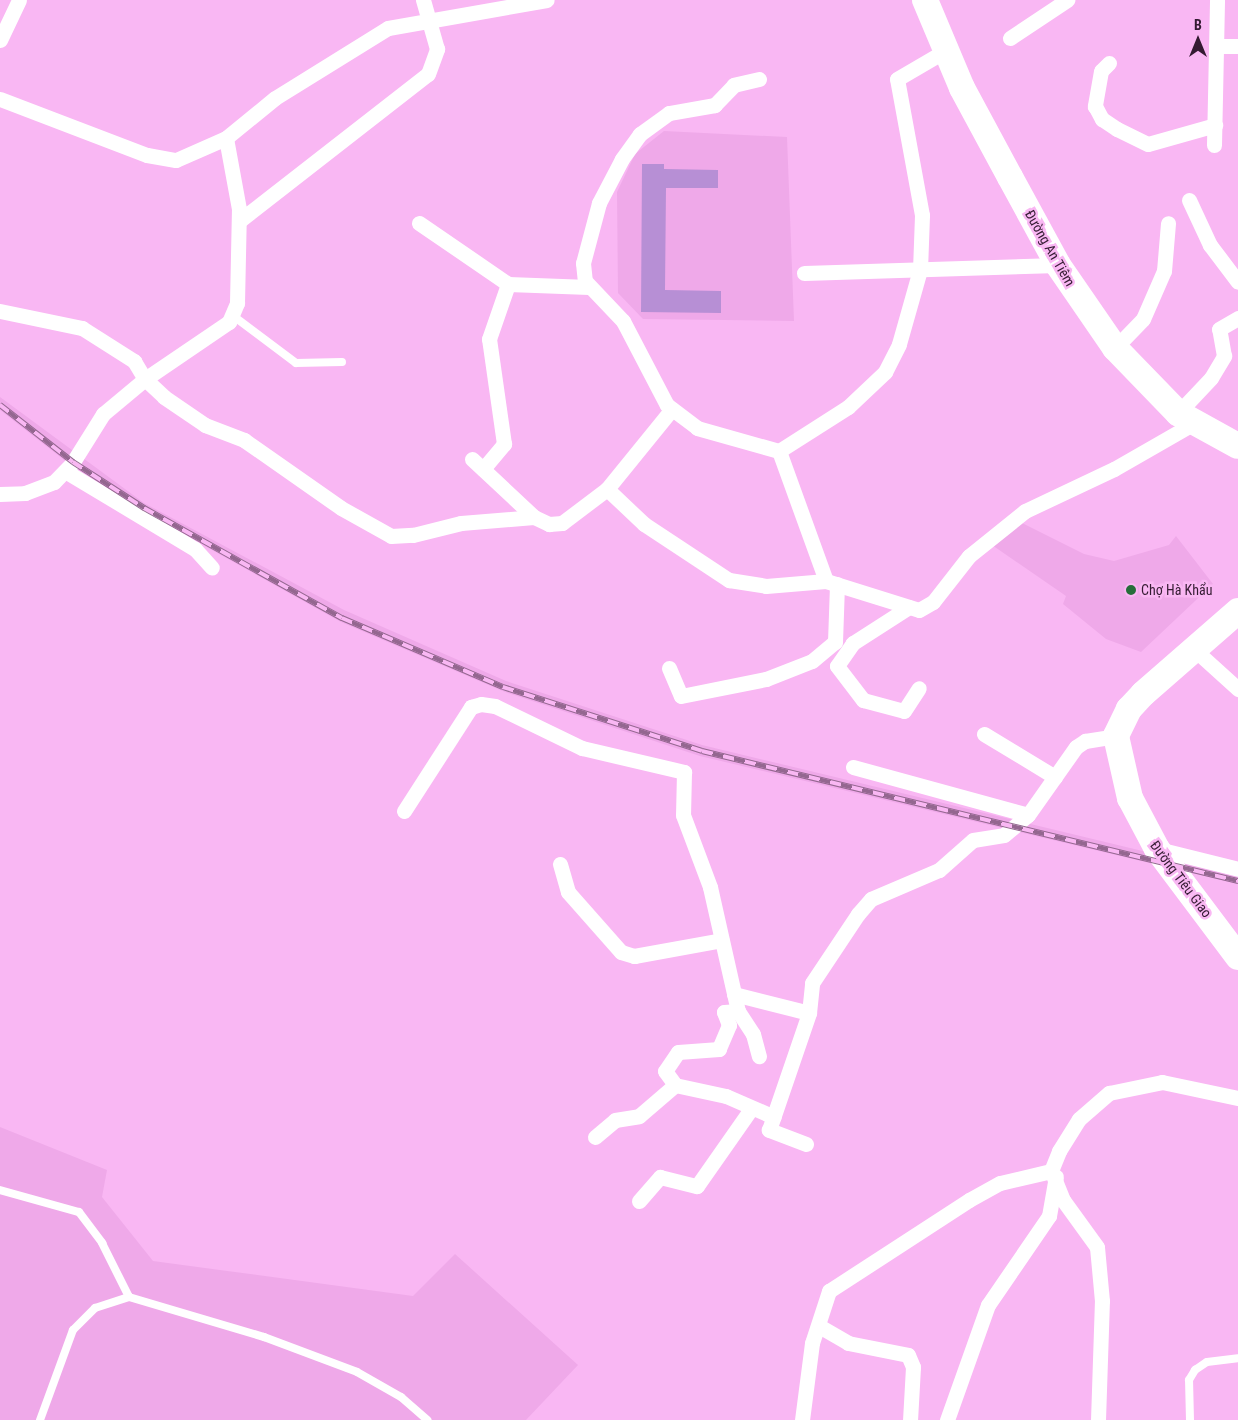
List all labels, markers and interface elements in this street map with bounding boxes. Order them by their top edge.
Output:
north arrow [1173,15,1223,65]
text: B [1194,17,1202,33]
street label: Đường An Tiêm [1021,207,1079,289]
place label: Chợ Hà Khẩu [1141,582,1212,598]
marker: Chợ Hà Khẩu [1125,584,1137,596]
street label: Đường Tiêu Giao [1147,837,1215,921]

